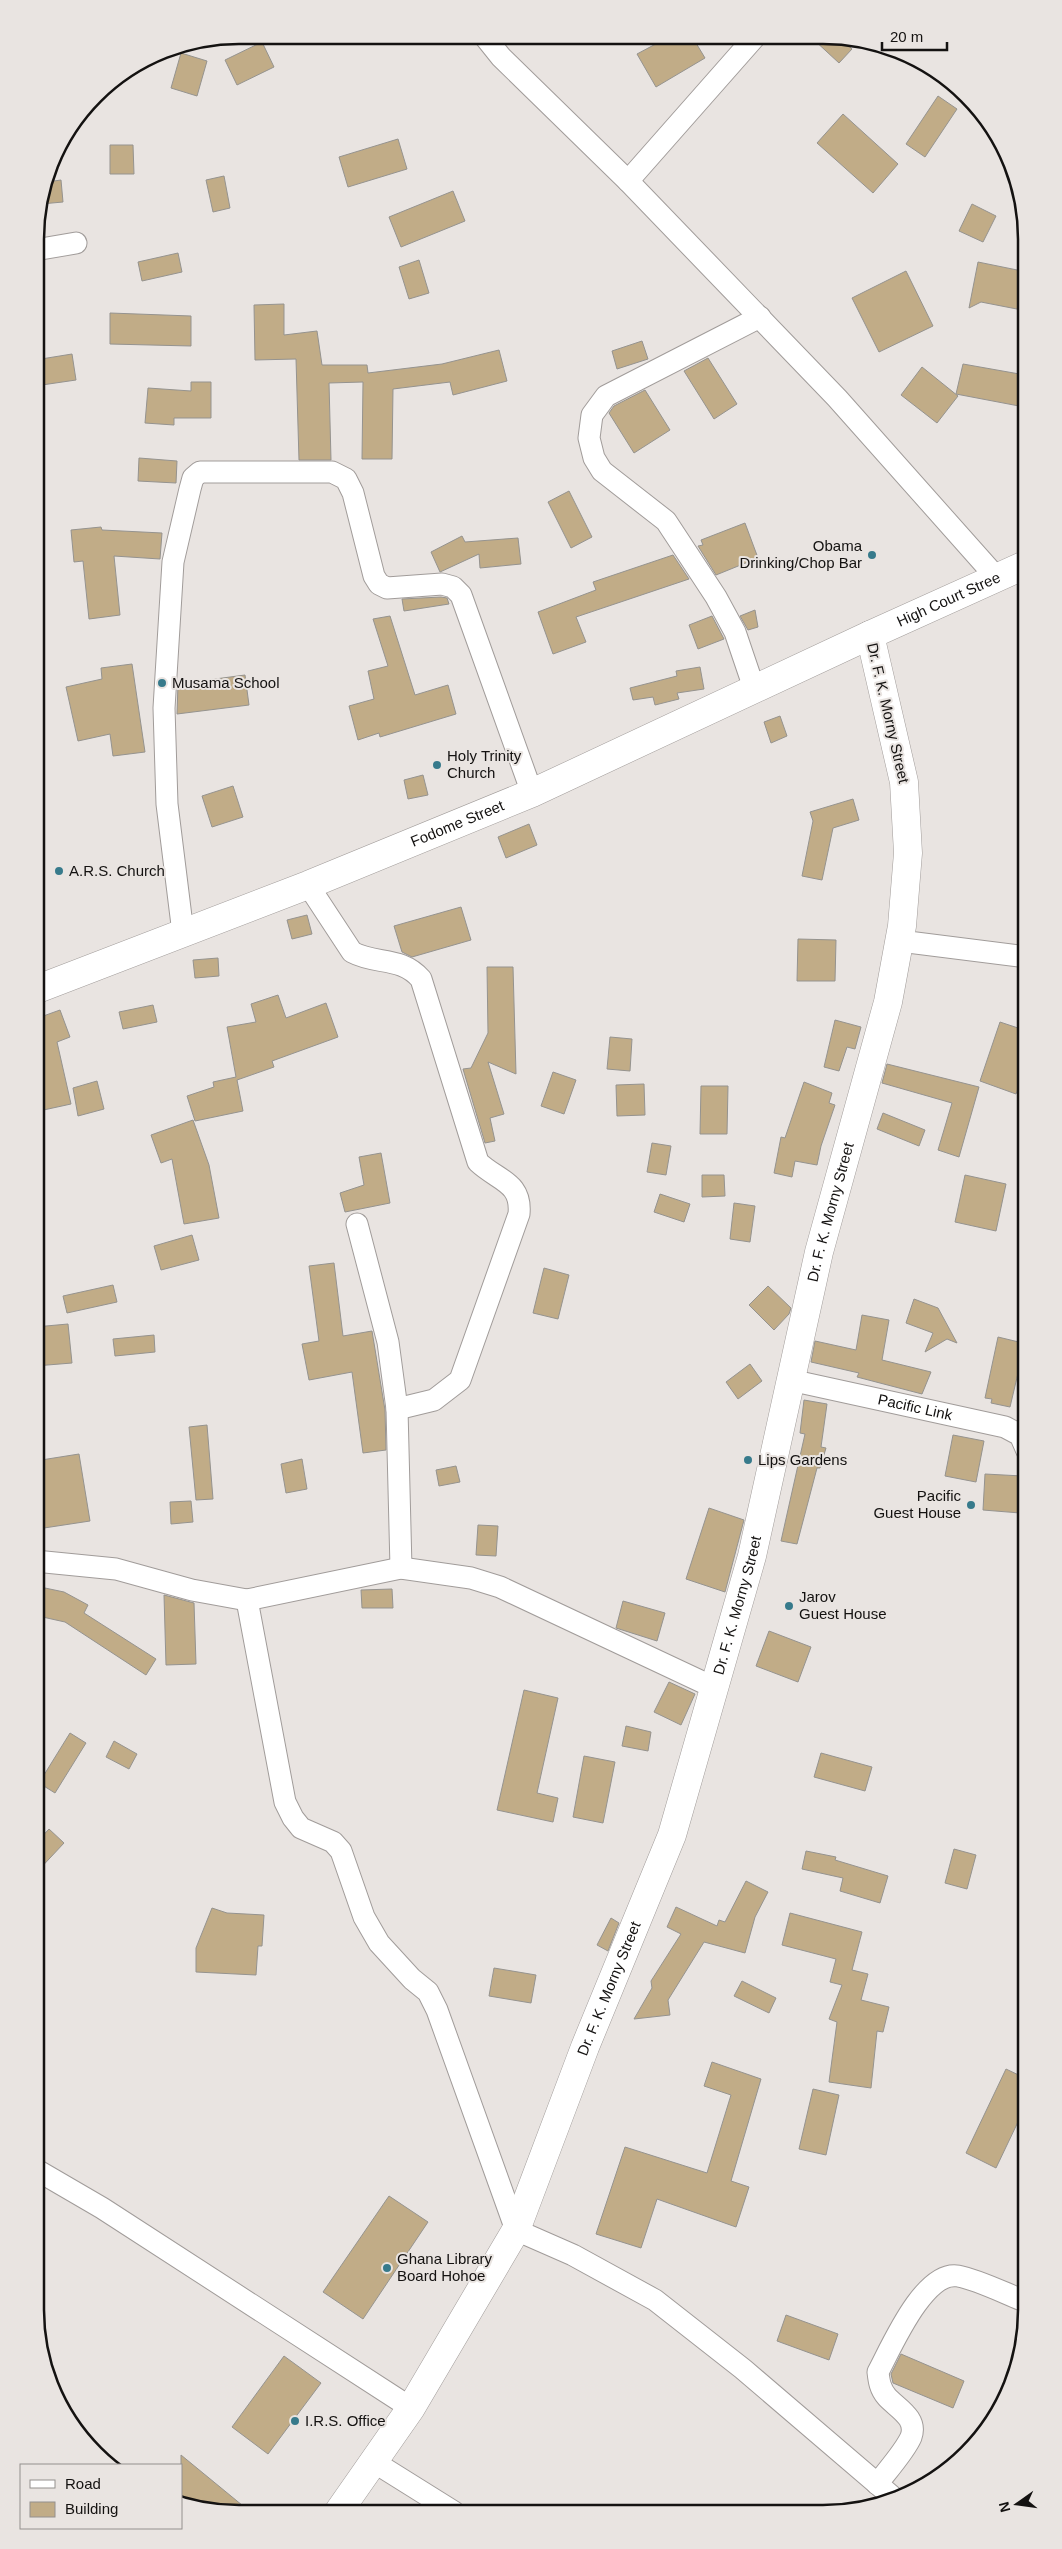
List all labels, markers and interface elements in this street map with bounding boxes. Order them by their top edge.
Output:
scale bar [882,20,947,52]
text: 20 m [890,28,923,45]
place label: Obama Drinking/Chop Bar [739,537,863,571]
marker: Obama Drinking/Chop Bar [866,549,878,561]
street label: High Court Stree [894,568,1003,630]
street label: Dr. F. K. Morny Street [864,641,913,785]
place label: Musama School [172,674,280,691]
marker: Musama School [156,677,168,689]
place label: Holy Trinity Church [447,747,522,781]
marker: Holy Trinity Church [431,759,443,771]
street label: Fodome Street [408,796,507,850]
place label: A.R.S. Church [69,862,165,879]
marker: A.R.S. Church [53,865,65,877]
street label: Dr. F. K. Morny Street [804,1140,857,1283]
street label: Pacific Link [876,1390,955,1423]
place label: Lips Gardens [758,1451,847,1468]
marker: Lips Gardens [742,1454,754,1466]
place label: Pacific Guest House [873,1487,961,1521]
marker: Pacific Guest House [965,1499,977,1511]
street label: Dr. F. K. Morny Street [709,1533,764,1676]
place label: Jarov Guest House [799,1588,887,1622]
marker: Jarov Guest House [783,1600,795,1612]
street label: Dr. F. K. Morny Street [574,1918,644,2058]
place label: Ghana Library Board Hohoe [397,2250,493,2284]
marker: Ghana Library Board Hohoe [381,2262,393,2274]
place label: I.R.S. Office [305,2412,386,2429]
marker: I.R.S. Office [289,2415,301,2427]
legend [20,2464,182,2529]
text: Road [65,2475,101,2492]
north arrow [992,2479,1042,2529]
text: Building [65,2500,118,2517]
text: N [995,2500,1013,2514]

